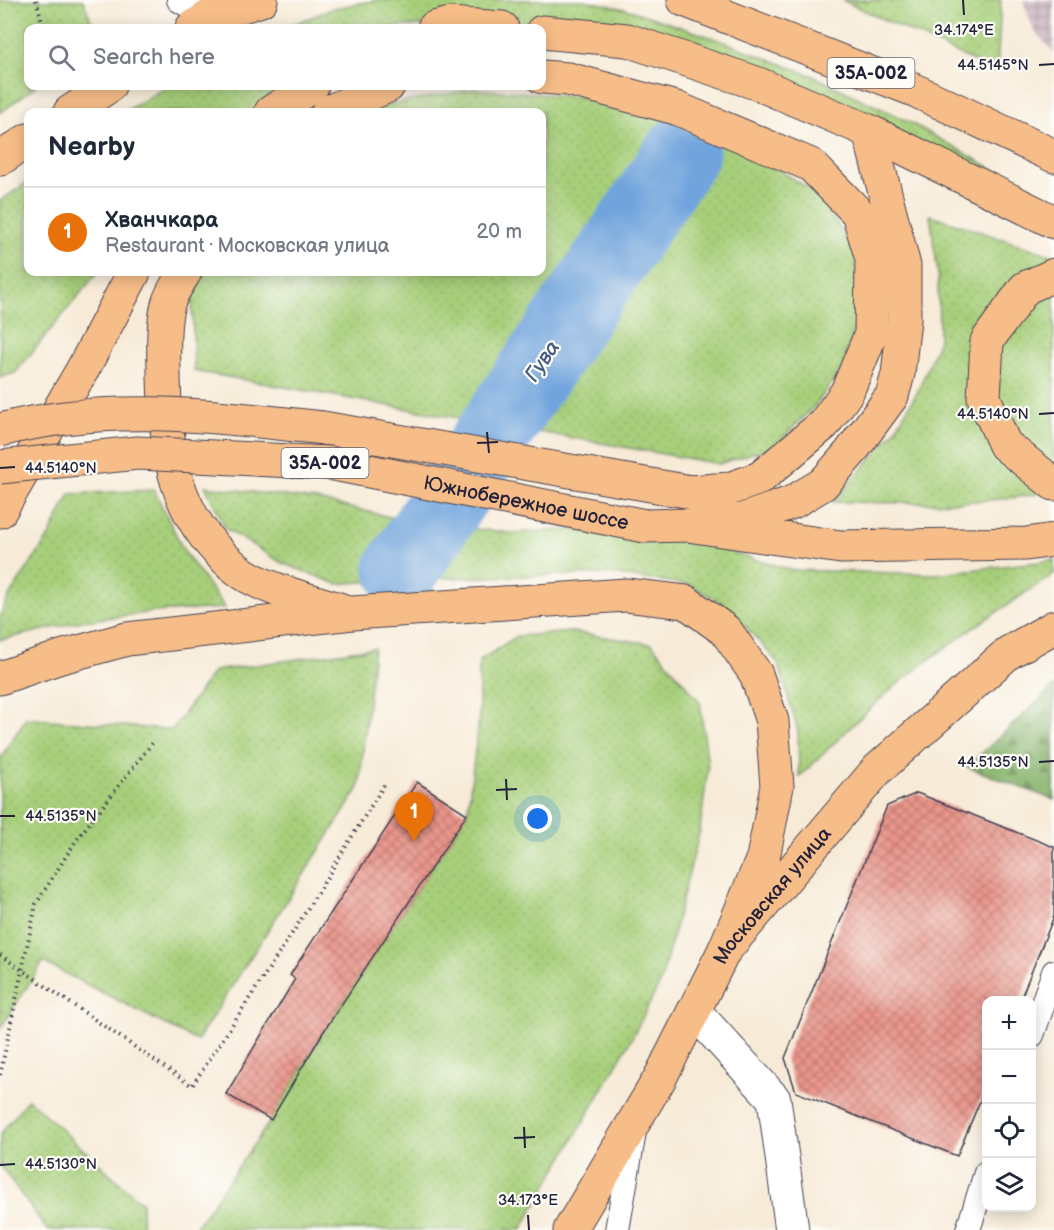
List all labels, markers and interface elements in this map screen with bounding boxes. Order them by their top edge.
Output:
text: 34.174°E [934,21,994,40]
search box [24,24,546,90]
icon: search [45,41,78,74]
text: Search here [93,44,215,71]
text: 44.5145°N [957,56,1029,75]
road number: 35А-002 [828,58,914,88]
text: Nearby [48,132,135,163]
text: Хванчкара [105,207,218,234]
text: 1 [63,220,72,244]
text: 20 m [477,220,522,244]
text: Restaurant · Московская улица [105,234,390,258]
water label: Гува [520,336,565,387]
text: 44.5140°N [957,405,1029,424]
road number: 35А-002 [282,448,368,478]
text: 44.5140°N [25,459,97,478]
street label: Южнобережное шоссе [421,471,631,535]
text: 44.5135°N [957,753,1029,772]
pin: 1 [394,792,434,842]
your location [523,804,552,833]
text: 44.5135°N [25,807,97,826]
street label: Московская улица [708,822,837,968]
map controls [982,996,1036,1212]
button: + [982,996,1036,1050]
button: − [982,1050,1036,1104]
button: locate [982,1104,1036,1158]
text: 44.5130°N [25,1155,97,1174]
button: layers [982,1158,1036,1212]
text: 34.173°E [498,1191,558,1210]

